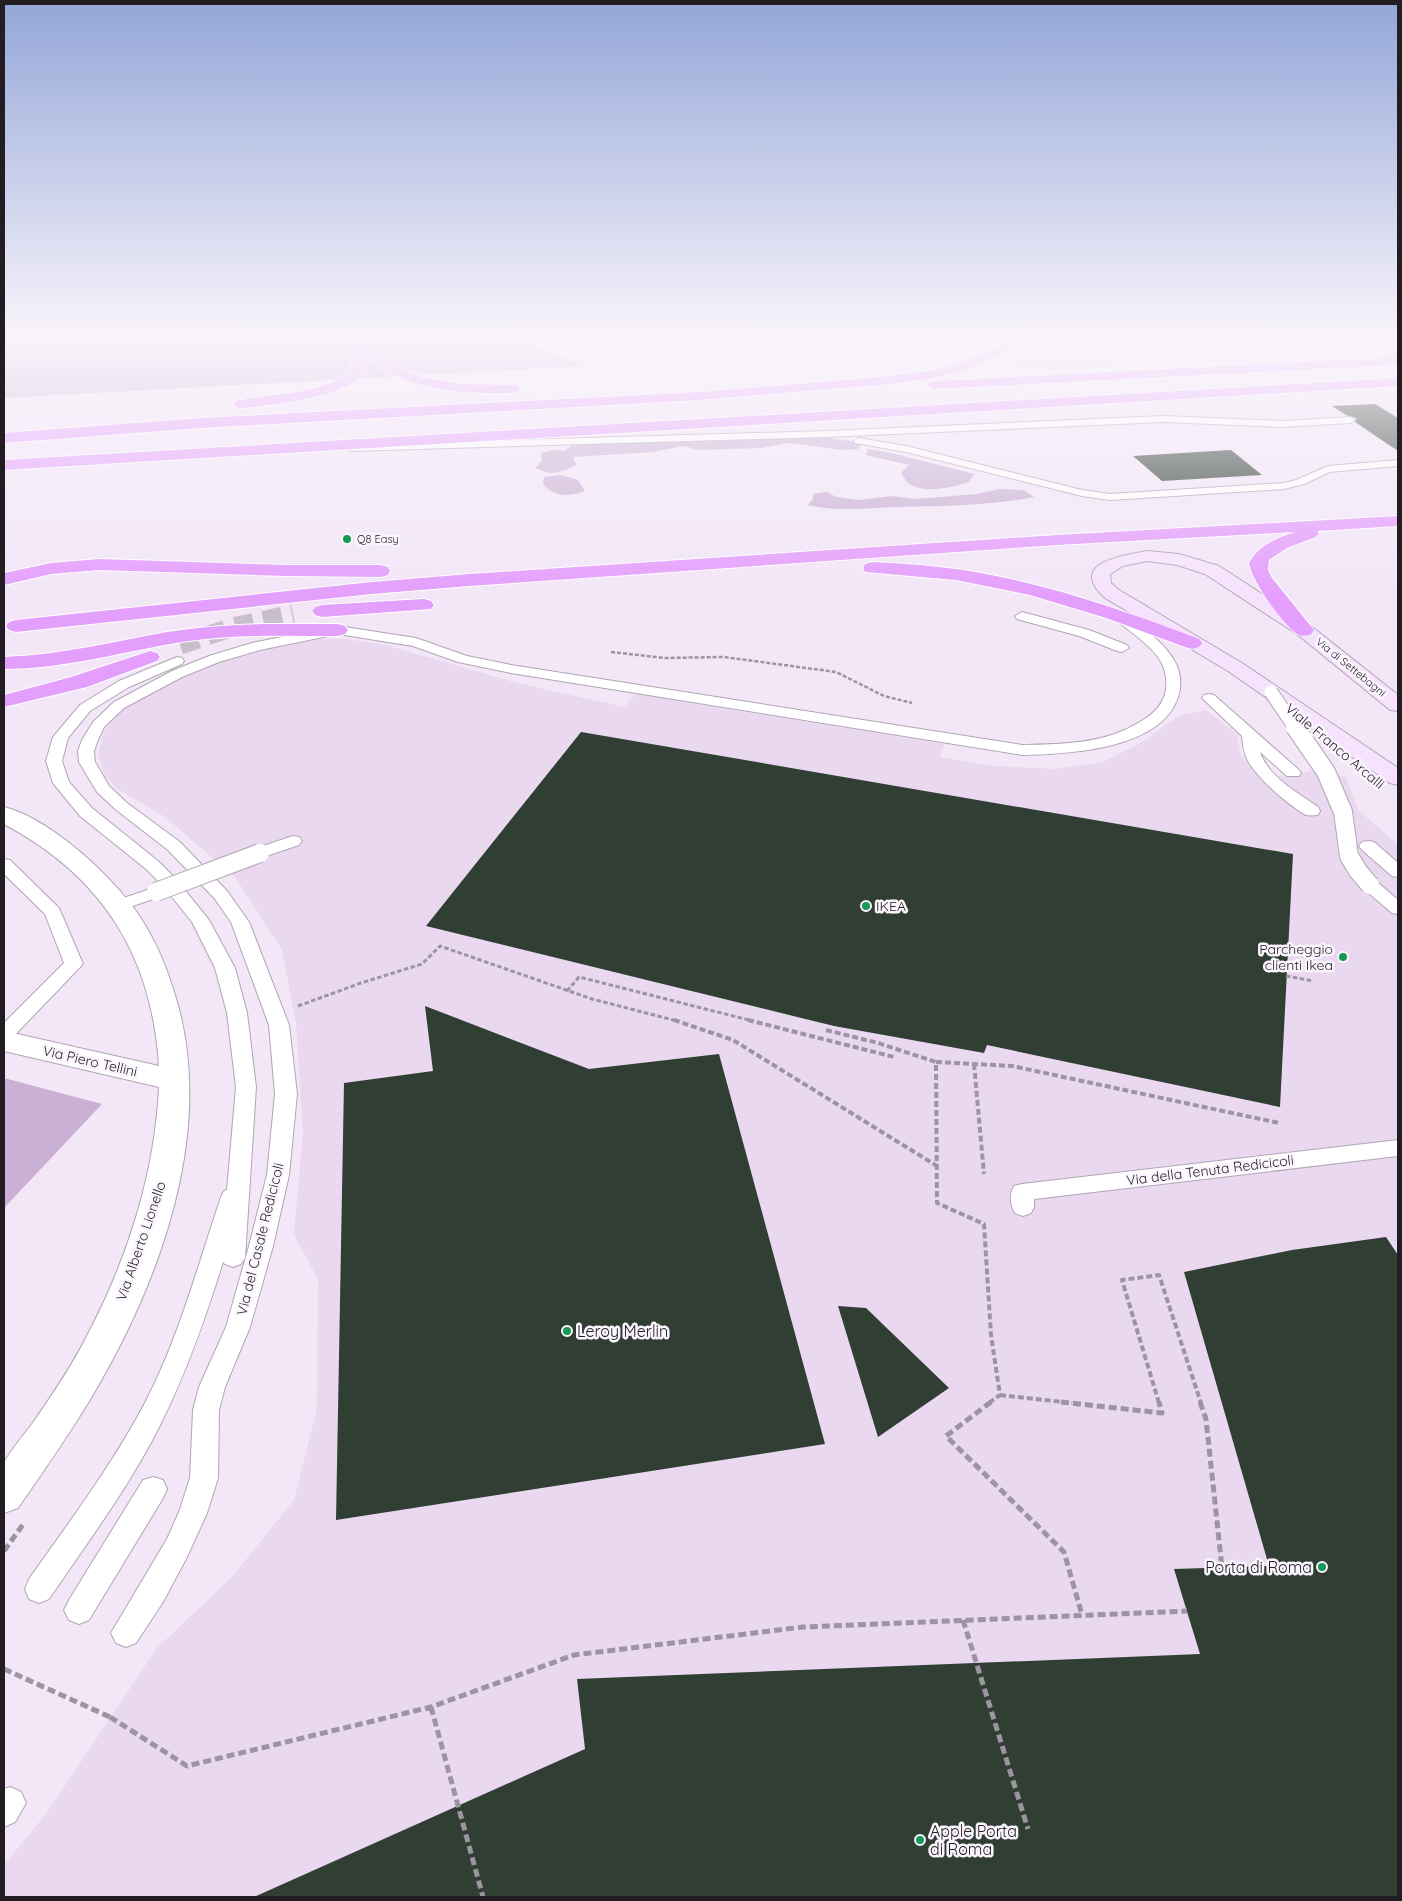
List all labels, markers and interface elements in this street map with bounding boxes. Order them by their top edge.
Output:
place label: Q8 Easy [357,532,399,546]
marker: Q8 Easy [341,533,353,545]
street label: Via di Settebagni [1313,634,1389,700]
street label: Viale Franco Arcalli [1282,699,1388,793]
place label: IKEA [876,897,906,915]
marker: IKEA [860,900,872,912]
place label: Parcheggio clienti Ikea [1259,940,1333,974]
marker: Parcheggio clienti Ikea [1337,951,1349,963]
street label: Via Piero Tellini [41,1041,139,1081]
street label: Via della Tenuta Redicicoli [1125,1151,1295,1189]
street label: Via del Casale Redicicoli [232,1161,288,1317]
street label: Via Alberto Lionello [112,1179,170,1303]
place label: Leroy Merlin [577,1321,668,1341]
marker: Leroy Merlin [561,1325,573,1337]
place label: Porta di Roma [1205,1557,1312,1577]
marker: Porta di Roma [1316,1561,1328,1573]
place label: Apple Porta di Roma [930,1821,1017,1859]
marker: Apple Porta di Roma [914,1834,926,1846]

